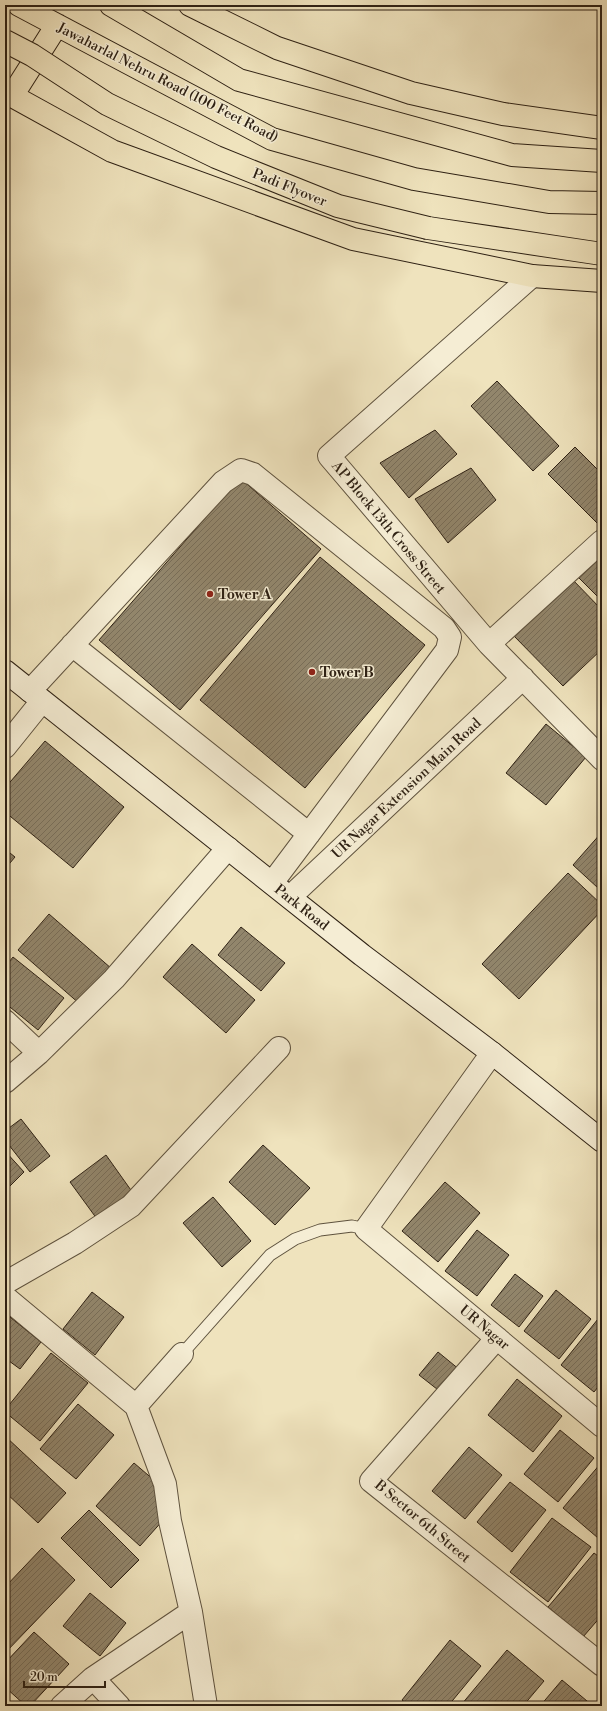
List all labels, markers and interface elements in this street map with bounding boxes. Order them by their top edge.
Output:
street label: Jawaharlal Nehru Road (100 Feet Road) [53,19,281,147]
street label: Padi Flyover [250,165,330,211]
street label: AP Block 13th Cross Street [327,457,449,598]
place label: Tower A [218,586,272,604]
marker: Tower A [205,589,215,599]
place label: Tower B [320,664,374,682]
marker: Tower B [307,667,317,677]
street label: UR Nagar Extension Main Road [328,715,485,863]
street label: Park Road [270,881,332,935]
street label: UR Nagar [455,1301,513,1354]
street label: B Sector 6th Street [370,1476,474,1567]
scale bar [24,1663,105,1689]
text: 20 m [30,1670,58,1685]

